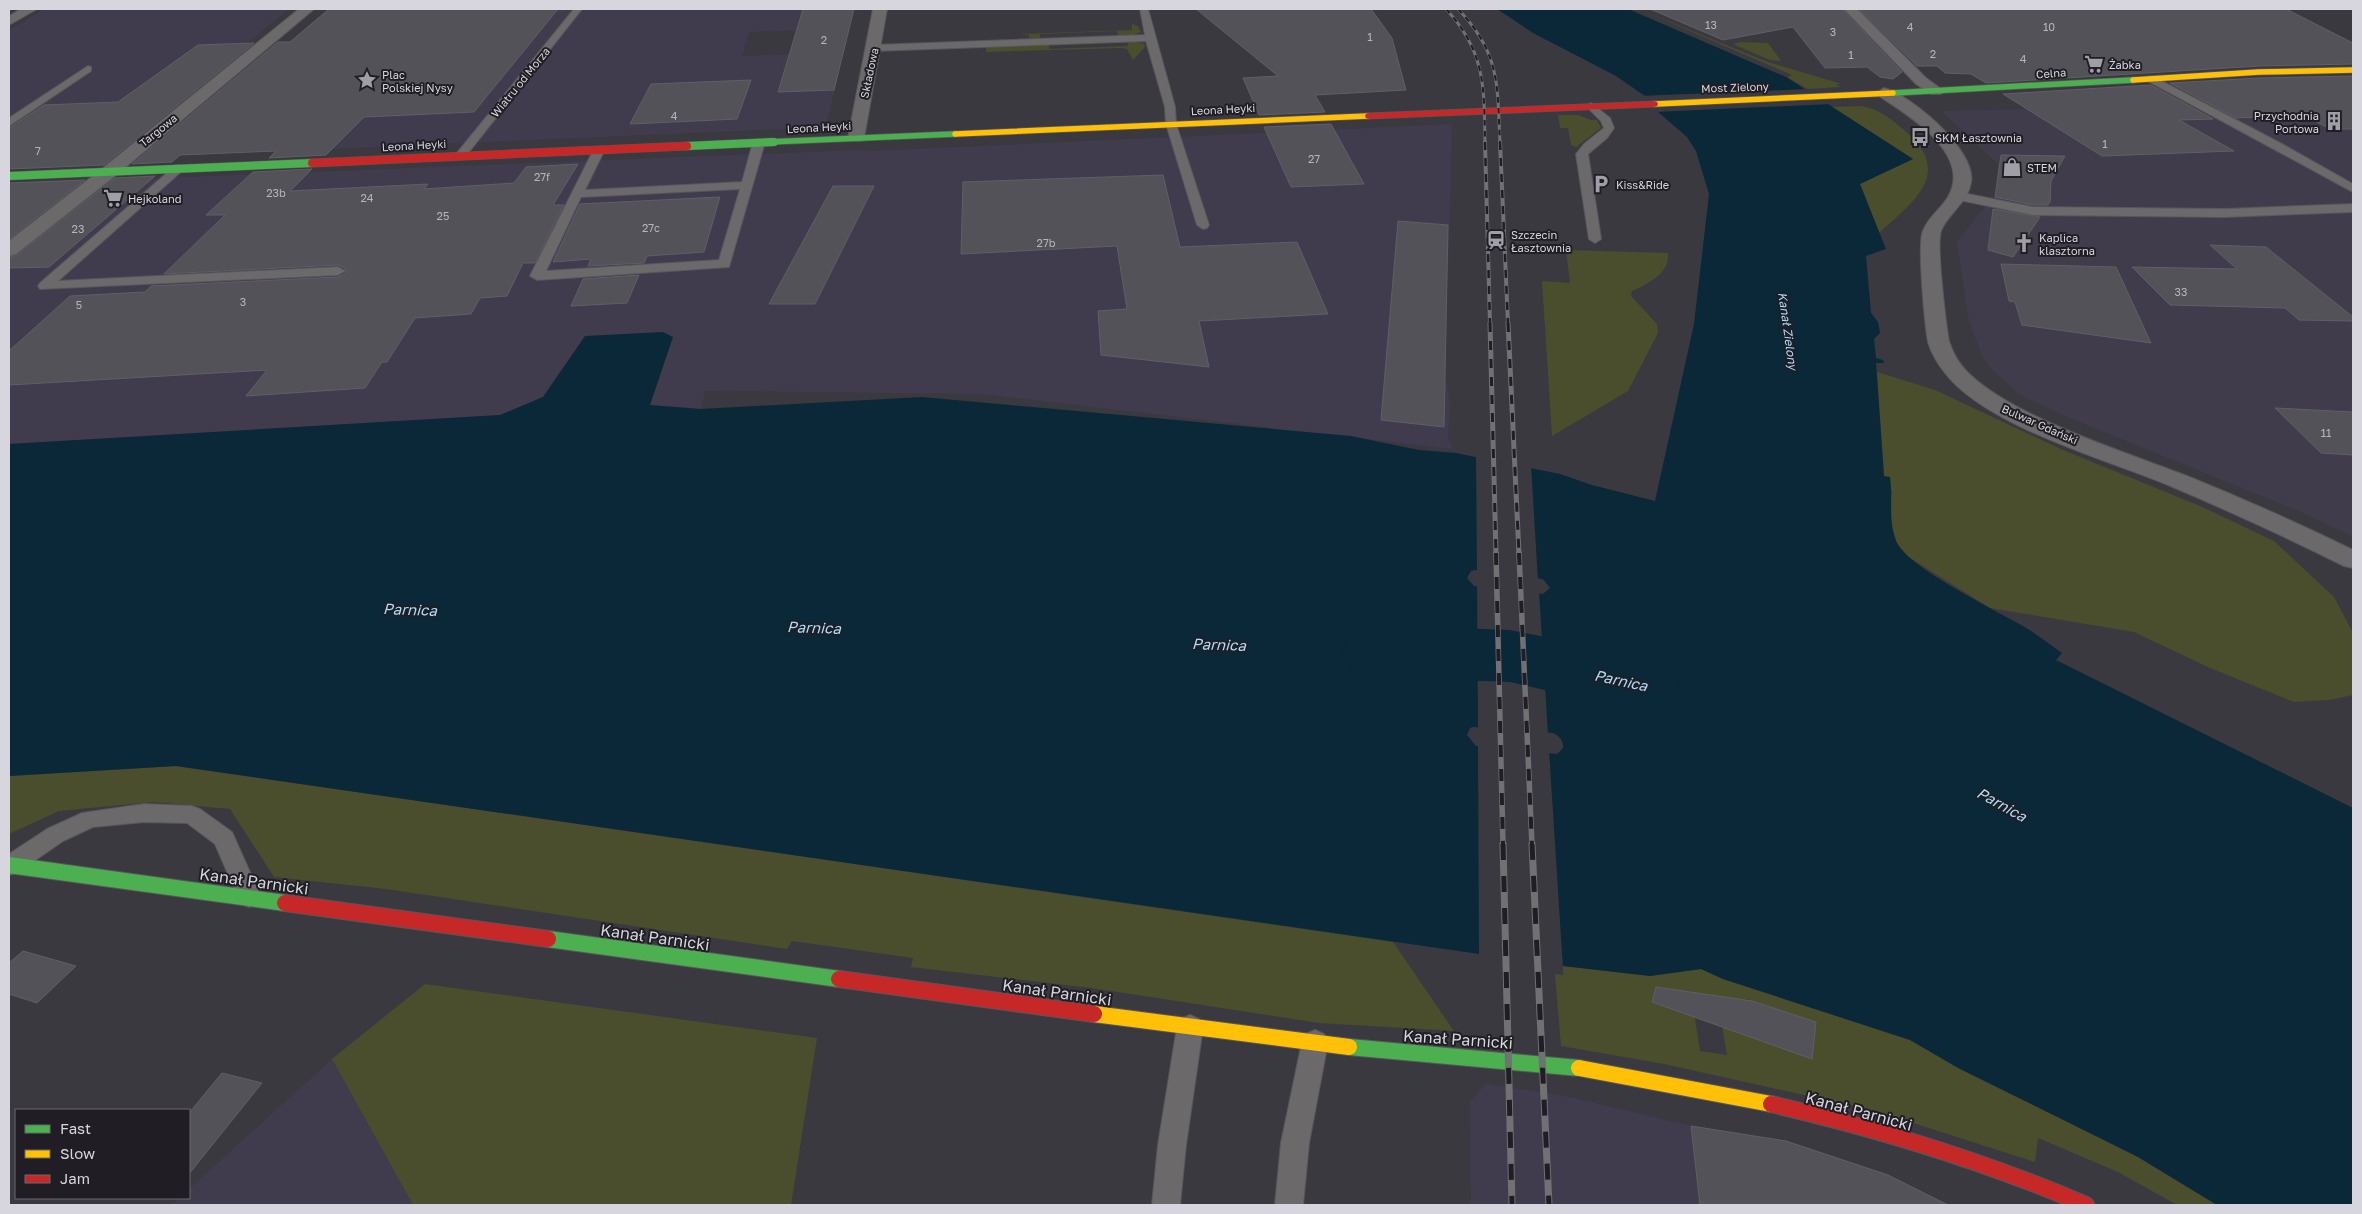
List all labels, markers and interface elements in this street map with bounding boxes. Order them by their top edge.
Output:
house number: 13 [1705,18,1717,31]
house number: 4 [1907,20,1914,33]
house number: 10 [2043,20,2055,33]
house number: 3 [1830,25,1836,38]
house number: 1 [1367,30,1373,43]
house number: 2 [821,33,827,46]
street label: Wiatru od Morza [488,44,552,120]
street label: Składowa [857,47,881,99]
house number: 2 [1930,47,1936,60]
house number: 1 [1848,48,1854,61]
house number: 4 [2020,52,2027,65]
supermarket icon: Żabka [2083,53,2105,75]
place label: Żabka [2109,58,2141,71]
street label: Celna [2035,65,2067,81]
place label: Plac Polskiej Nysy [382,68,453,94]
place icon: Plac Polskiej Nysy [356,69,378,91]
street label: Most Zielony [1701,79,1769,95]
street label: Leona Heyki [1190,101,1256,117]
house number: 4 [671,109,678,122]
place label: Przychodnia Portowa [2254,109,2319,135]
building icon: Przychodnia Portowa [2323,110,2345,132]
street label: Targowa [137,111,179,149]
street label: Leona Heyki [786,119,852,135]
bus stop icon: SKM Łasztownia [1909,126,1931,148]
place label: SKM Łasztownia [1935,131,2022,144]
street label: Leona Heyki [381,137,447,153]
house number: 1 [2102,137,2108,150]
house number: 7 [35,144,41,157]
house number: 27 [1308,152,1320,165]
shop icon: STEM [2001,156,2023,178]
place label: STEM [2027,161,2057,174]
house number: 27f [534,170,550,183]
parking icon: Kiss&Ride [1590,173,1612,195]
place label: Kiss&Ride [1616,178,1669,191]
house number: 23b [266,186,286,199]
supermarket icon: Hejkoland [102,187,124,209]
house number: 24 [360,191,374,204]
place label: Hejkoland [128,192,182,205]
house number: 25 [437,209,449,222]
house number: 27c [642,221,660,234]
house number: 23 [72,222,84,235]
place label: Szczecin Łasztownia [1511,228,1571,254]
station icon: Szczecin Łasztownia [1485,229,1507,251]
place label: Kaplica klasztorna [2039,231,2095,257]
church icon: Kaplica klasztorna [2013,232,2035,254]
house number: 27b [1037,236,1056,249]
house number: 33 [2175,285,2187,298]
water label: Kanał Zielony [1775,291,1801,373]
house number: 3 [240,295,246,308]
house number: 5 [76,298,82,311]
street label: Bulwar Gdański [2000,401,2080,447]
house number: 11 [2321,426,2331,439]
water label: Parnica [383,599,438,619]
water label: Parnica [787,617,842,637]
water label: Parnica [1192,634,1247,654]
water label: Parnica [1593,666,1650,695]
water label: Parnica [1974,783,2030,825]
street label: Kanał Parnicki [198,863,310,899]
street label: Kanał Parnicki [599,919,711,955]
street label: Kanał Parnicki [1001,974,1113,1010]
street label: Kanał Parnicki [1402,1025,1514,1053]
street label: Kanał Parnicki [1803,1087,1915,1135]
legend [15,1109,190,1199]
text: Fast [60,1119,91,1137]
text: Slow [60,1144,95,1162]
text: Jam [60,1169,90,1187]

